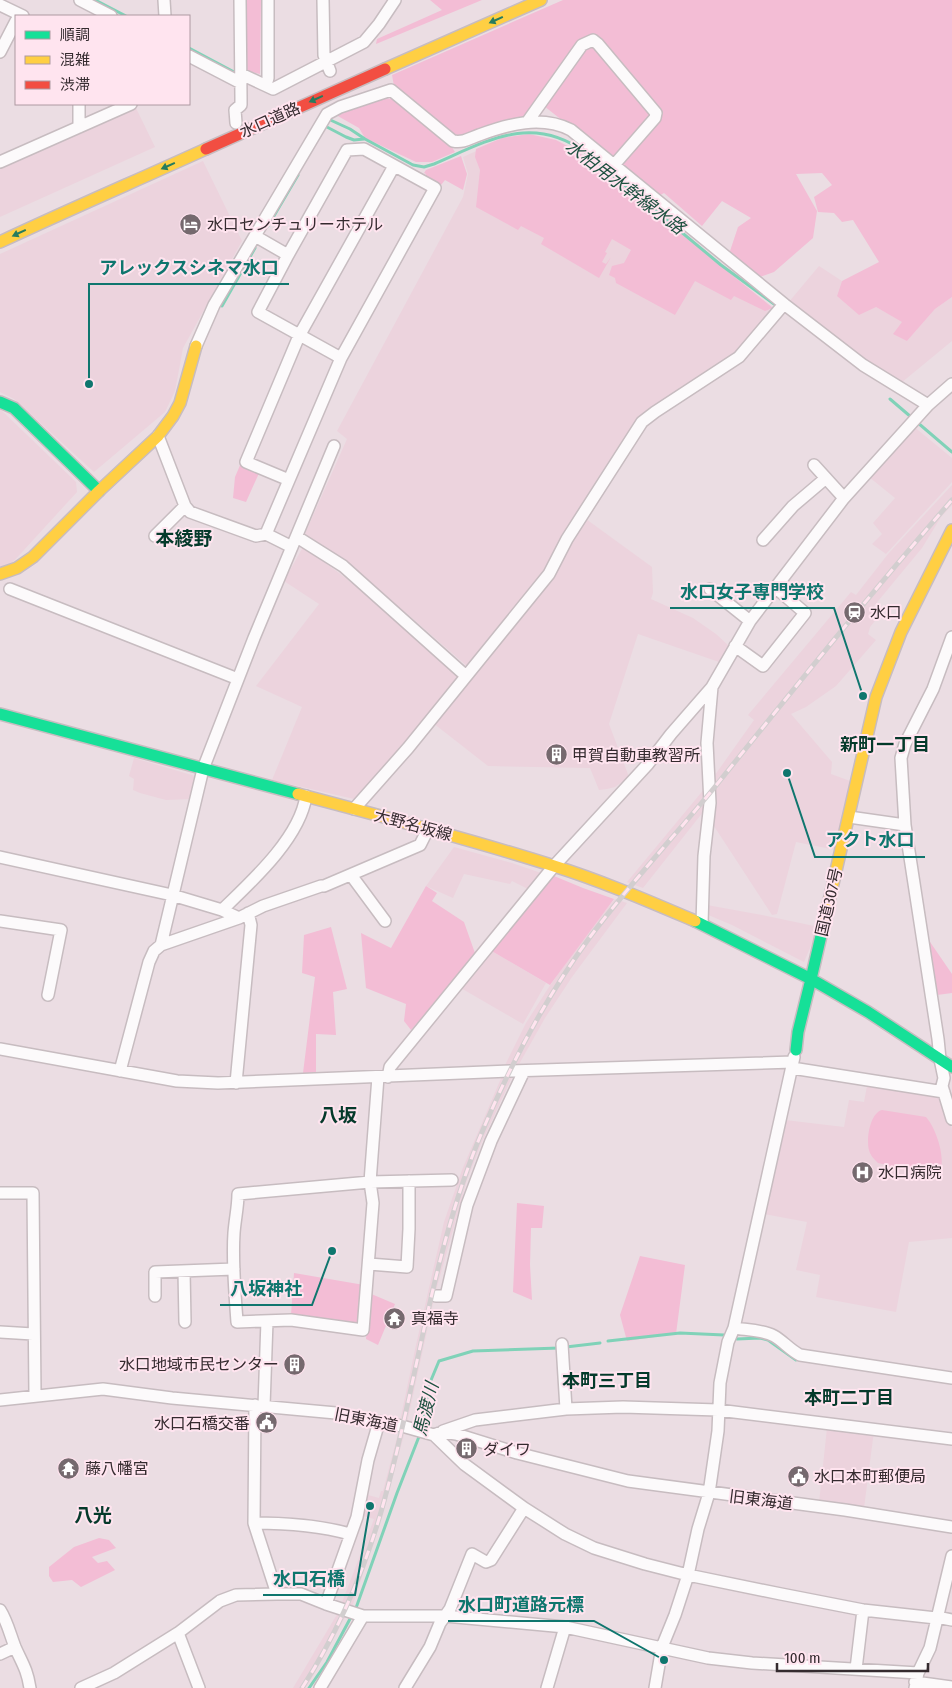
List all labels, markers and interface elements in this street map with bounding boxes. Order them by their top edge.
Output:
legend [15,15,190,105]
one-way arrow [489,16,503,24]
text: 順調 [60,26,90,44]
text: 混雑 [60,51,90,69]
text: 渋滞 [60,76,90,94]
one-way arrow [309,96,323,104]
street label: 水口道路 [237,98,303,142]
water label: 水柏用水幹線水路 [561,135,691,240]
one-way arrow [161,163,175,171]
hotel icon: 水口センチュリーホテル [179,212,203,236]
place label: 水口センチュリーホテル [207,215,383,234]
one-way arrow [12,229,26,237]
callout: アレックスシネマ水口 [89,251,289,284]
text: アレックスシネマ水口 [99,257,279,279]
district label: 本綾野 [155,527,213,550]
callout: 水口女子専門学校 [670,575,834,608]
text: 水口女子専門学校 [680,581,824,603]
station icon: 水口 [842,600,866,624]
place label: 水口 [870,603,902,622]
district label: 新町一丁目 [840,734,930,756]
building icon: 甲賀自動車教習所 [544,743,568,767]
place label: 甲賀自動車教習所 [572,746,700,765]
street label: 大野名坂線 [372,805,454,845]
callout: アクト水口 [815,824,925,857]
text: アクト水口 [825,829,915,851]
street label: 国道307号 [812,866,846,938]
district label: 八坂 [319,1104,357,1127]
hospital icon: 水口病院 [850,1160,874,1184]
place label: 水口病院 [878,1163,942,1182]
callout: 八坂神社 [220,1272,312,1305]
text: 八坂神社 [230,1278,302,1300]
temple icon: 真福寺 [383,1306,407,1330]
place label: 真福寺 [411,1309,459,1328]
building icon: 水口地域市民センター [283,1352,307,1376]
place label: 水口地域市民センター [119,1355,279,1374]
district label: 本町三丁目 [562,1370,652,1392]
water label: 馬渡川 [409,1378,444,1438]
district label: 本町二丁目 [804,1387,894,1409]
street label: 旧東海道 [333,1405,399,1435]
public building icon: 水口石橋交番 [254,1411,278,1435]
place label: 水口石橋交番 [154,1414,250,1433]
building icon: ダイワ [455,1437,479,1461]
place label: ダイワ [483,1440,531,1459]
temple icon: 藤八幡宮 [57,1456,81,1480]
place label: 藤八幡宮 [85,1459,149,1478]
public building icon: 水口本町郵便局 [786,1464,810,1488]
place label: 水口本町郵便局 [814,1467,926,1486]
street label: 旧東海道 [728,1487,794,1513]
district label: 八光 [74,1504,112,1527]
callout: 水口石橋 [263,1562,355,1595]
text: 水口石橋 [273,1568,345,1590]
callout: 水口町道路元標 [448,1588,594,1621]
text: 水口町道路元標 [458,1594,584,1616]
scale bar [777,1640,928,1672]
text: 100 m [784,1649,821,1667]

